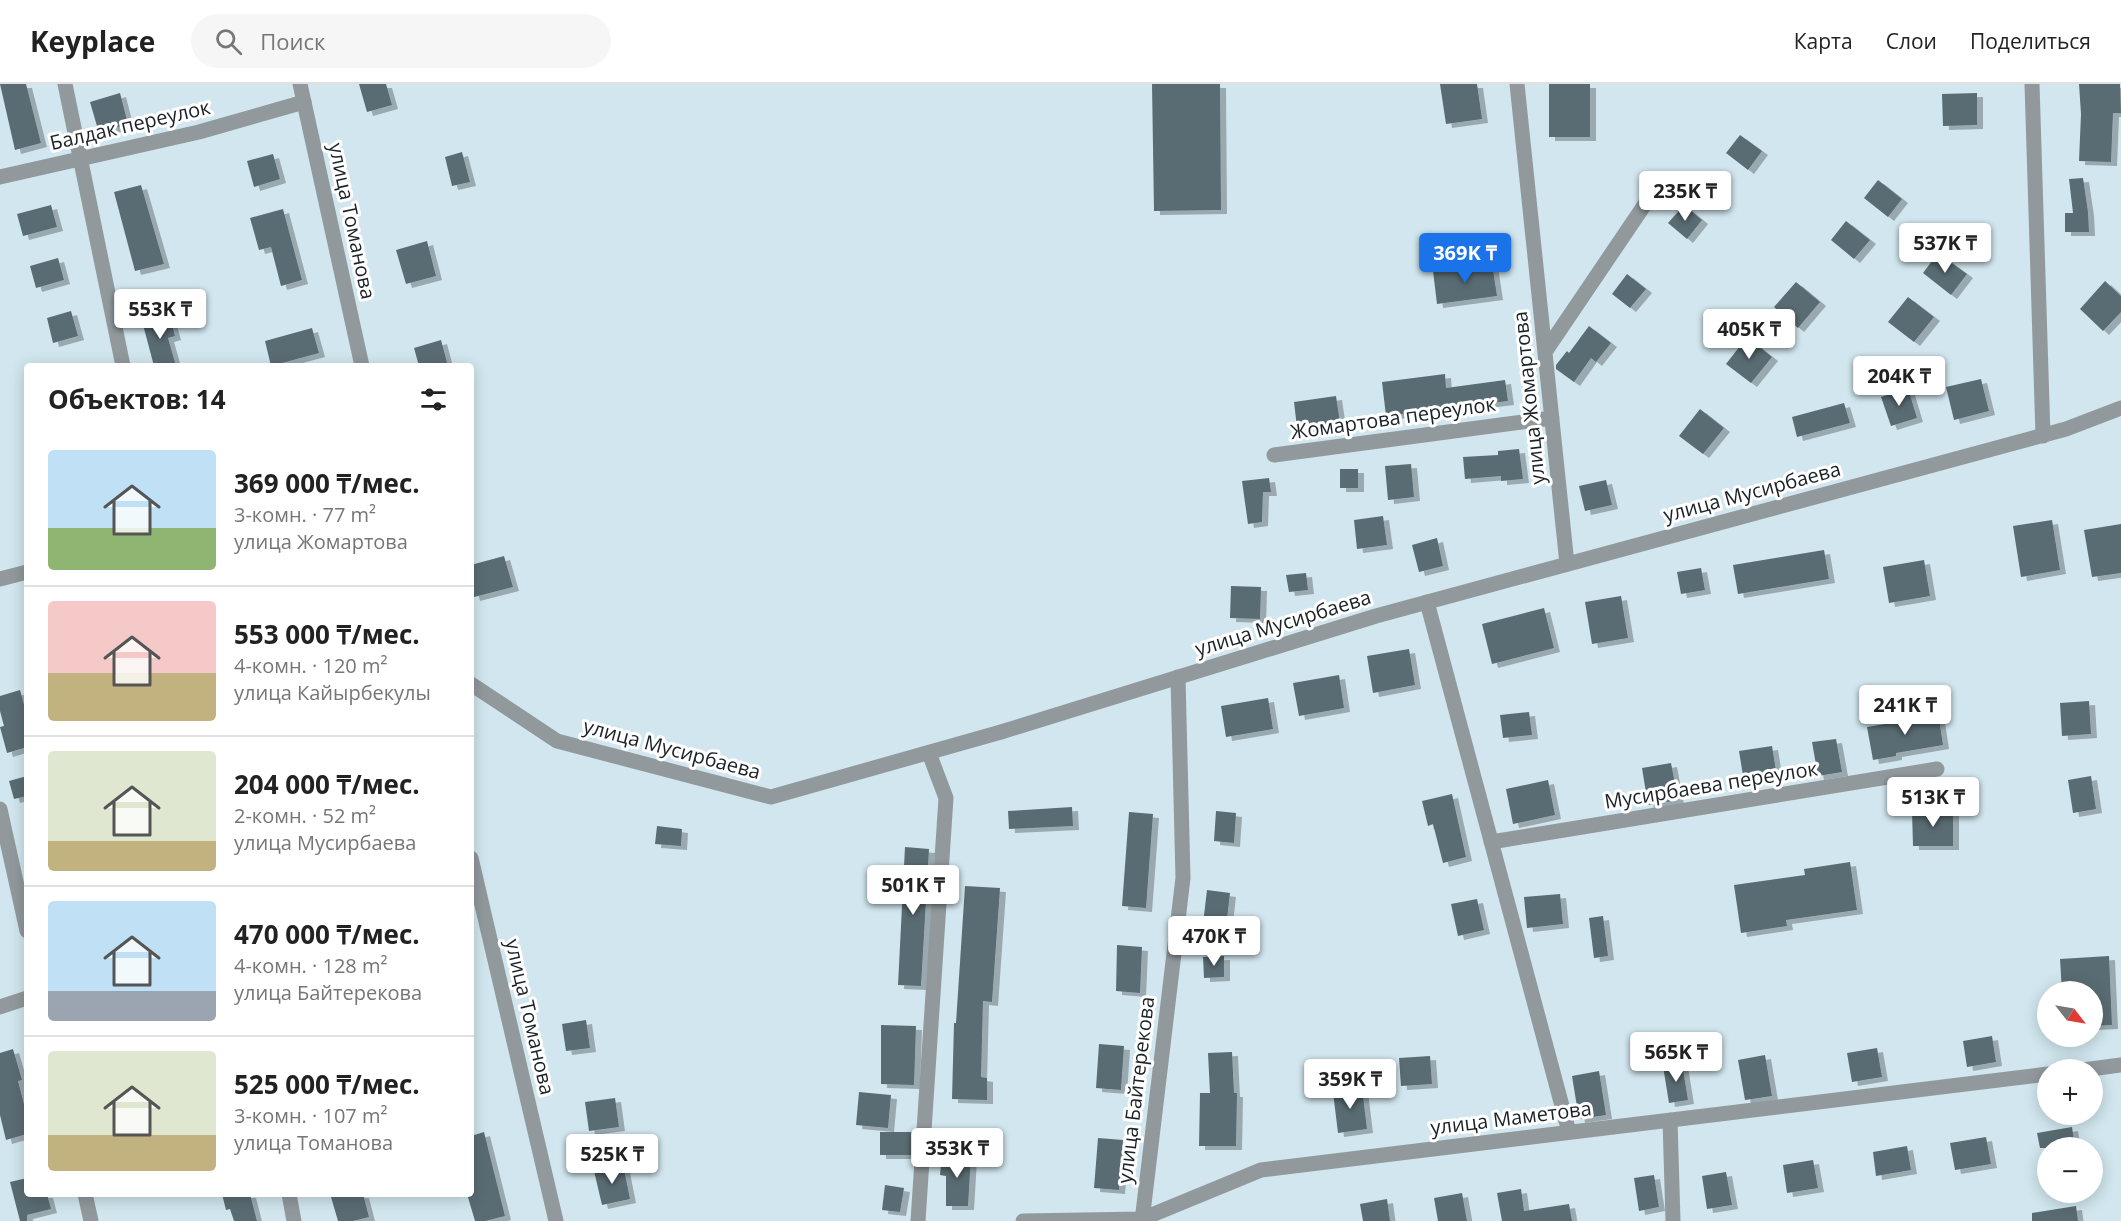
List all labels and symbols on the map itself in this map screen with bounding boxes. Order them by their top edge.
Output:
street label: Балдак переулок [47,93,213,156]
street label: улица Томанова [323,140,382,302]
pin: 235K ₸ [1636,171,1734,222]
pin: 537K ₸ [1896,223,1994,274]
pin: 369K ₸ [1416,233,1514,284]
pin: 553K ₸ [111,289,209,340]
pin: 405K ₸ [1700,309,1798,360]
street label: улица Жомартова [1506,310,1551,486]
pin: 204K ₸ [1850,356,1948,407]
street label: Жомартова переулок [1289,390,1498,445]
street label: улица Мусирбаева [1660,455,1843,528]
street label: улица Мусирбаева [1192,583,1374,662]
pin: 241K ₸ [1856,685,1954,736]
street label: улица Мусирбаева [581,712,764,785]
street label: Мусирбаева переулок [1602,754,1820,815]
pin: 513K ₸ [1884,777,1982,828]
pin: 501K ₸ [864,865,962,916]
pin: 470K ₸ [1165,916,1263,967]
street label: улица Томанова [499,936,562,1097]
north arrow [2037,981,2103,1047]
street label: улица Байтерекова [1111,995,1160,1185]
pin: 565K ₸ [1627,1032,1725,1083]
pin: 359K ₸ [1301,1059,1399,1110]
street label: улица Маметова [1429,1094,1593,1141]
pin: 353K ₸ [908,1128,1006,1179]
pin: 525K ₸ [563,1134,661,1185]

